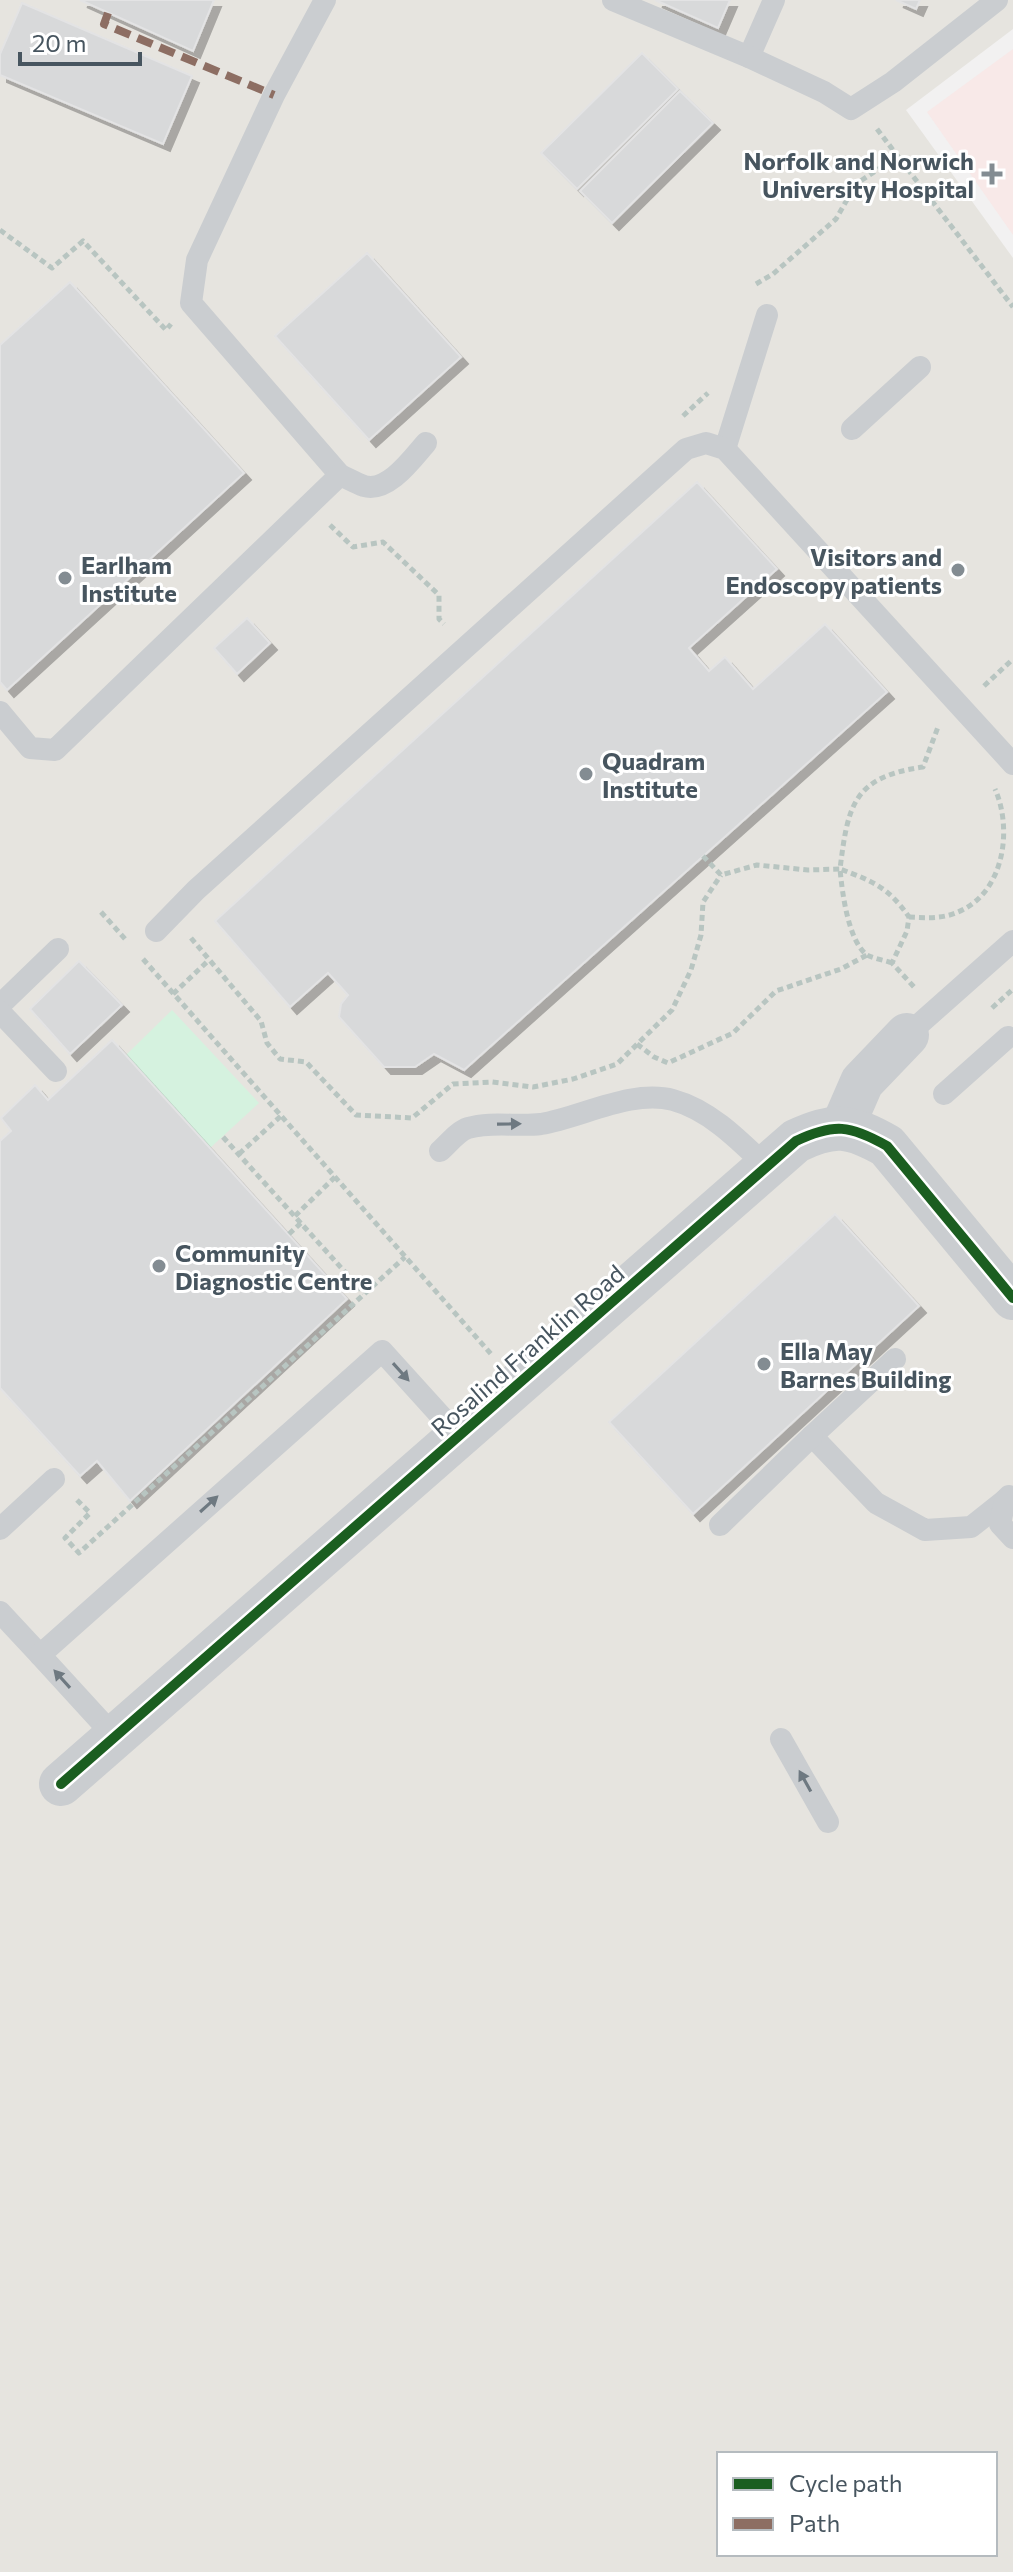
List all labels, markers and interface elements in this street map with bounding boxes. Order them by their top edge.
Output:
scale bar [20,16,140,66]
text: 20 m [32,28,86,57]
place label: Norfolk and Norwich University Hospital [744,146,974,203]
marker: Norfolk and Norwich University Hospital [981,163,1003,185]
place label: Visitors and Endoscopy patients [725,542,942,599]
place label: Earlham Institute [81,550,177,607]
marker: Visitors and Endoscopy patients [949,561,967,579]
marker: Earlham Institute [56,569,74,587]
place label: Quadram Institute [602,746,705,803]
marker: Quadram Institute [577,765,595,783]
one-way arrow [497,1118,522,1130]
place label: Community Diagnostic Centre [175,1238,372,1295]
marker: Community Diagnostic Centre [150,1257,168,1275]
street label: Rosalind Franklin Road [425,1258,629,1442]
place label: Ella May Barnes Building [780,1336,951,1393]
marker: Ella May Barnes Building [755,1355,773,1373]
one-way arrow [392,1363,410,1382]
one-way arrow [200,1495,219,1513]
one-way arrow [54,1670,72,1689]
one-way arrow [798,1769,812,1792]
legend [717,2452,997,2556]
text: Cycle path [789,2468,903,2497]
text: Path [789,2508,840,2537]

